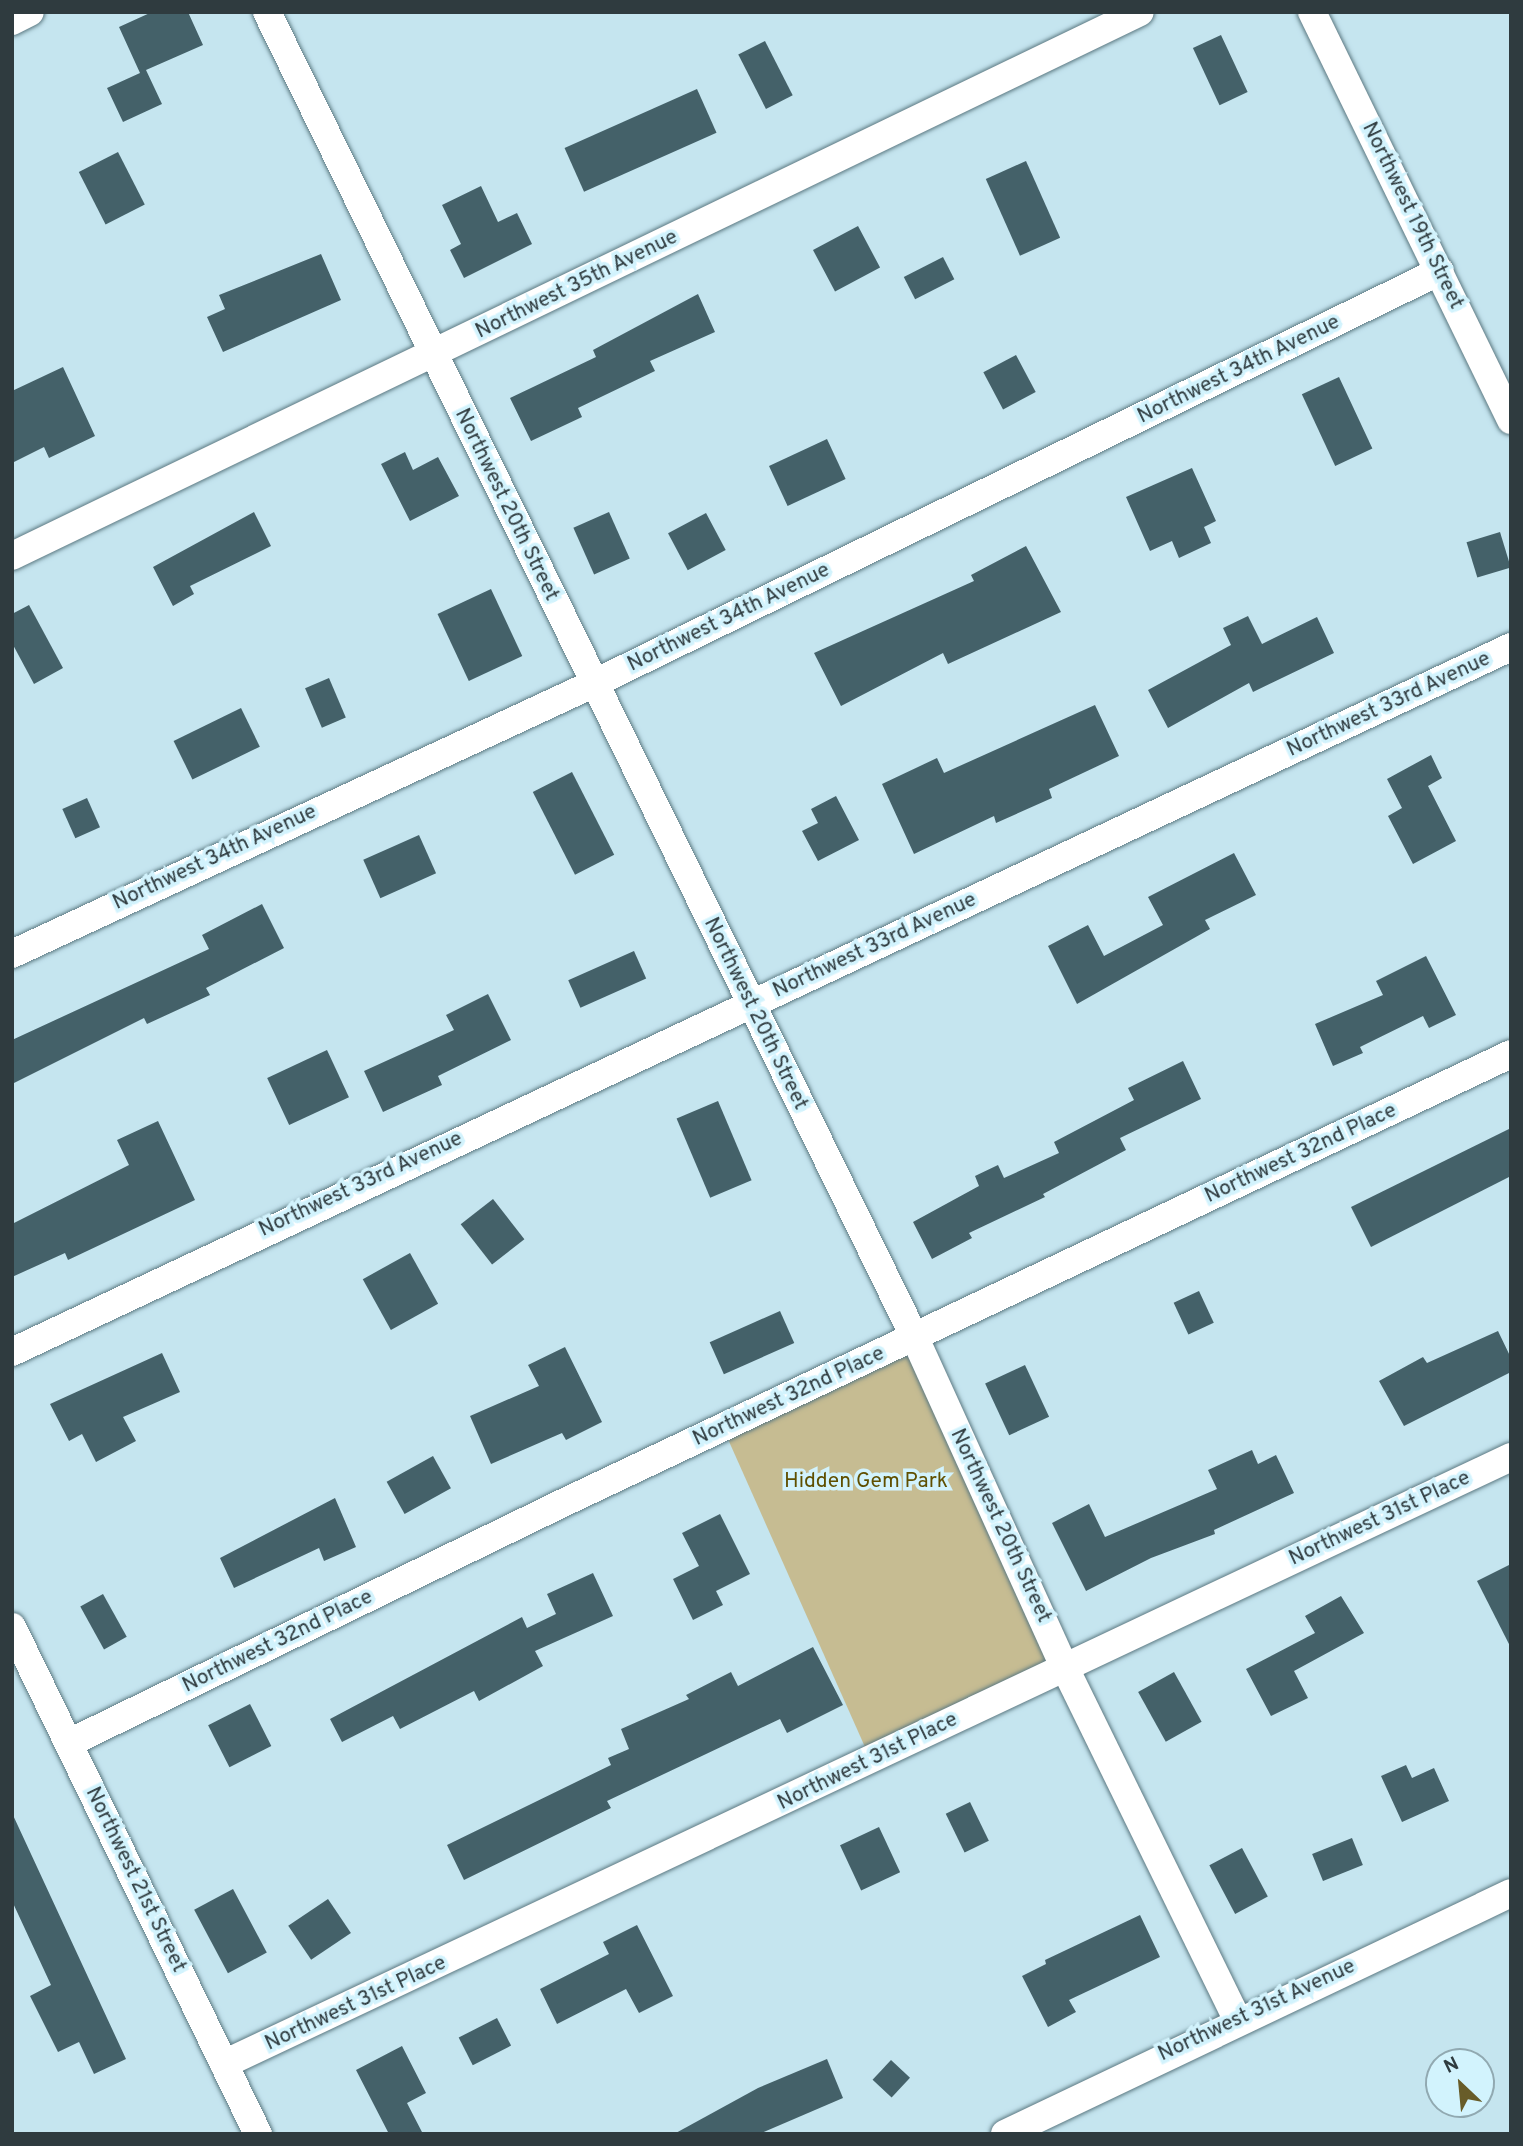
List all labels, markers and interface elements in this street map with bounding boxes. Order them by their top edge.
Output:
street label: Northwest 19th Street [1356,118,1468,314]
street label: Northwest 35th Avenue [471,225,683,345]
street label: Northwest 34th Avenue [1133,310,1345,430]
street label: Northwest 20th Street [448,405,564,605]
street label: Northwest 34th Avenue [623,558,835,678]
street label: Northwest 33rd Avenue [1283,647,1495,763]
street label: Northwest 34th Avenue [109,800,321,916]
street label: Northwest 33rd Avenue [769,888,981,1004]
street label: Northwest 20th Street [697,914,813,1114]
street label: Northwest 32nd Place [1201,1099,1401,1209]
street label: Northwest 33rd Avenue [255,1127,467,1243]
street label: Northwest 32nd Place [689,1342,889,1452]
street label: Northwest 20th Street [944,1425,1056,1627]
street label: Northwest 31st Place [1285,1466,1475,1572]
park label: Hidden Gem Park [784,1469,948,1495]
street label: Northwest 32nd Place [179,1585,377,1699]
street label: Northwest 31st Place [774,1707,962,1817]
street label: Northwest 21st Street [79,1783,191,1977]
street label: Northwest 31st Place [261,1951,451,2057]
street label: Northwest 31st Avenue [1154,1954,1360,2068]
north arrow [1425,2048,1495,2118]
text: N [1440,2052,1463,2080]

